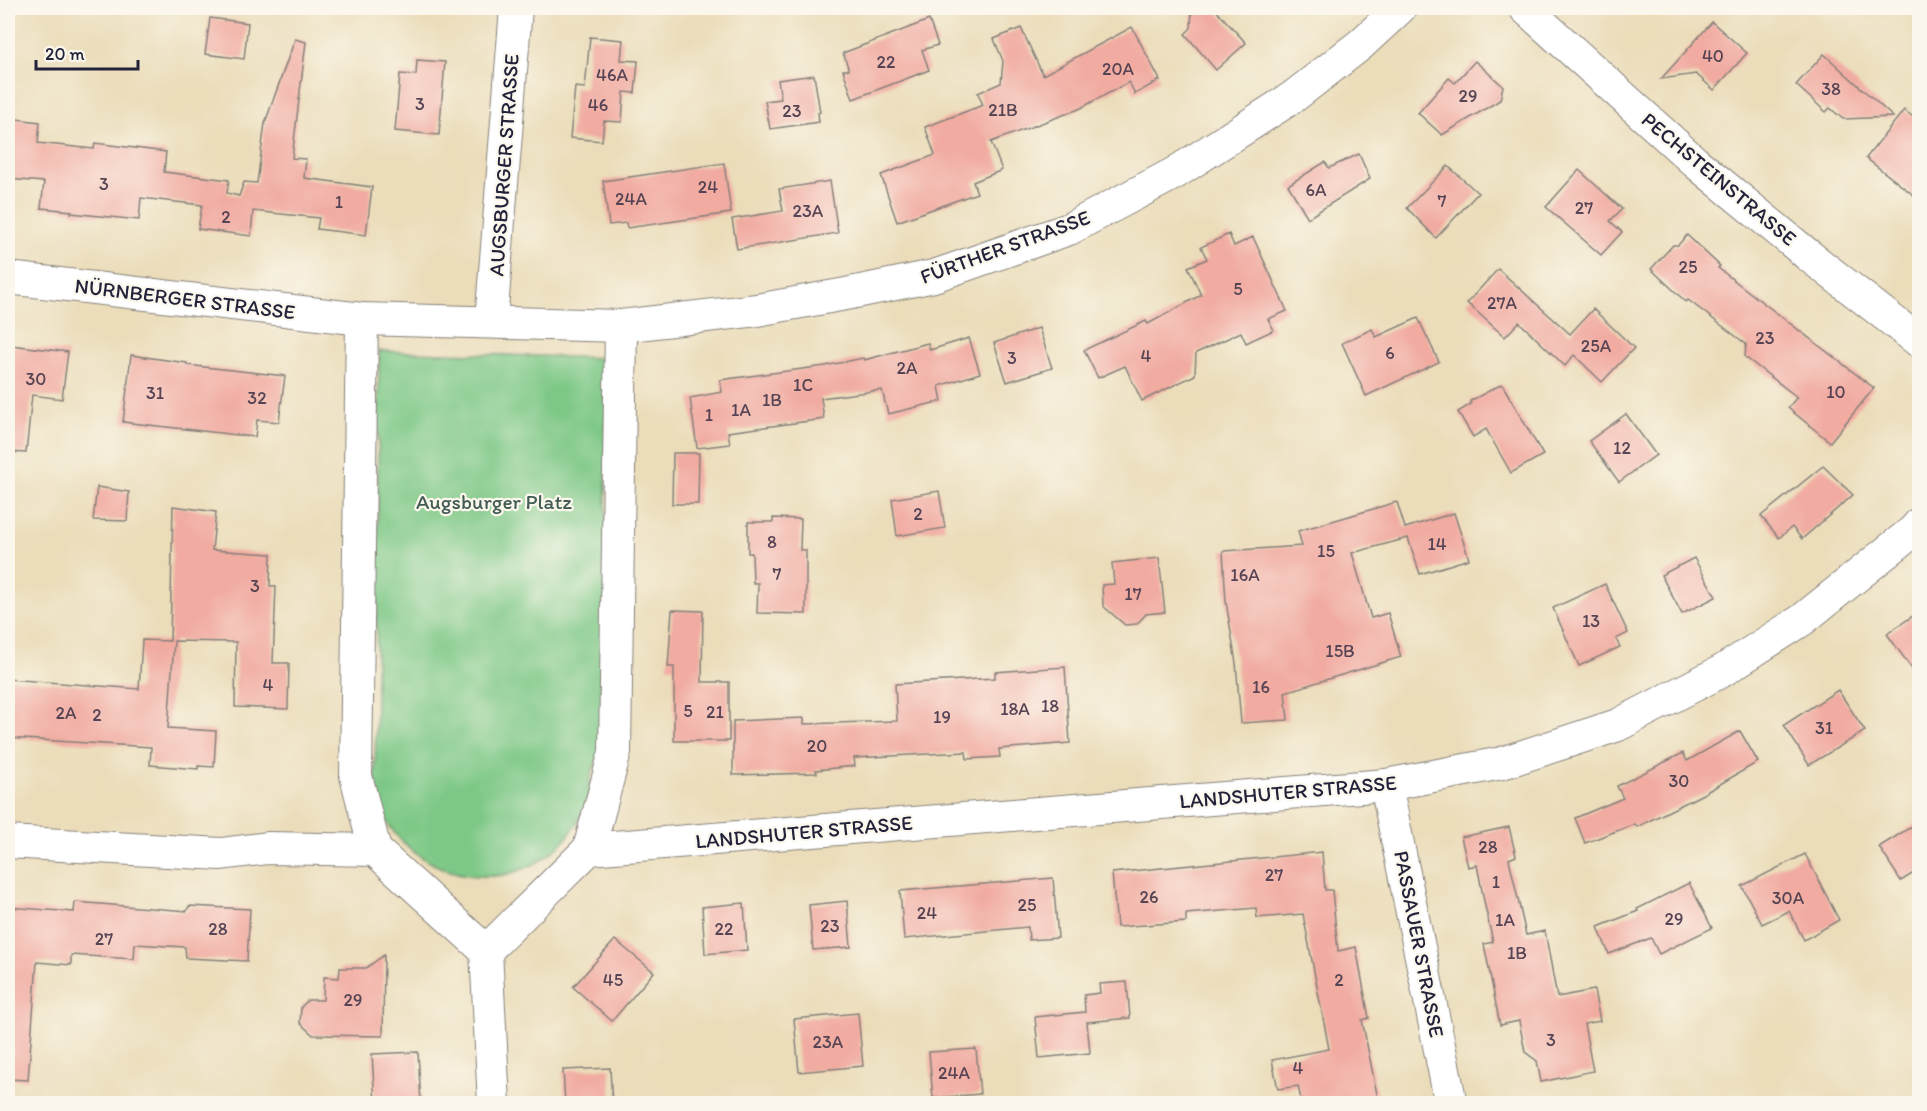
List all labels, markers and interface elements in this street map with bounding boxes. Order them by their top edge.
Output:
scale bar [36,33,138,71]
text: 20 m [45,43,85,65]
house number: 40 [1702,45,1724,67]
house number: 22 [877,51,896,73]
street label: AUGSBURGER STRASSE [483,53,524,277]
house number: 20A [1102,58,1135,80]
house number: 46A [596,64,628,86]
house number: 38 [1821,78,1841,100]
house number: 29 [1459,85,1477,107]
house number: 3 [415,93,425,115]
house number: 46 [588,94,608,116]
house number: 21B [988,99,1018,121]
house number: 23 [782,100,802,122]
street label: PECHSTEINSTRASSE [1637,107,1802,251]
house number: 3 [99,173,109,195]
house number: 24 [698,176,718,198]
house number: 6A [1305,179,1327,201]
house number: 24A [615,188,647,210]
house number: 7 [1438,190,1447,212]
house number: 1 [335,191,343,213]
house number: 27 [1575,197,1593,219]
house number: 23A [793,200,824,222]
street label: FÜRTHER STRASSE [917,204,1093,289]
house number: 2 [221,206,231,228]
house number: 25 [1679,256,1697,278]
street label: NÜRNBERGER STRASSE [73,273,297,324]
house number: 5 [1233,278,1243,300]
house number: 27A [1487,292,1517,314]
house number: 23 [1755,327,1775,349]
house number: 25A [1581,335,1612,357]
house number: 6 [1385,342,1395,364]
house number: 4 [1141,345,1152,367]
house number: 3 [1007,347,1017,369]
house number: 2A [897,357,918,379]
house number: 30 [26,368,46,390]
house number: 1C [793,374,813,396]
house number: 10 [1826,381,1846,403]
house number: 31 [146,382,164,404]
house number: 32 [247,387,267,409]
house number: 1B [762,389,782,411]
house number: 1A [731,399,751,421]
house number: 1 [705,404,713,426]
house number: 12 [1613,437,1631,459]
park label: Augsburger Platz [416,489,572,514]
house number: 2 [913,503,923,525]
house number: 8 [767,531,777,553]
house number: 14 [1427,533,1447,555]
house number: 15 [1317,540,1335,562]
house number: 7 [773,563,782,585]
house number: 16A [1230,564,1260,586]
house number: 3 [250,575,260,597]
house number: 17 [1124,583,1142,605]
house number: 13 [1582,610,1600,632]
house number: 15B [1325,640,1355,662]
house number: 4 [263,674,274,696]
house number: 16 [1252,676,1270,698]
house number: 18 [1041,695,1059,717]
house number: 18A [1000,698,1030,720]
house number: 5 [683,700,693,722]
house number: 21 [706,701,724,723]
house number: 2A [56,702,77,724]
house number: 2 [92,704,102,726]
house number: 19 [933,706,951,728]
house number: 31 [1815,717,1833,739]
house number: 20 [807,735,827,757]
street label: LANDSHUTER STRASSE [1178,770,1398,813]
house number: 30 [1669,770,1689,792]
street label: LANDSHUTER STRASSE [694,810,914,853]
house number: 28 [1478,836,1498,858]
street label: PASSAUER STRASSE [1389,848,1450,1039]
house number: 27 [1265,864,1283,886]
house number: 1 [1492,871,1500,893]
house number: 26 [1140,886,1159,908]
house number: 30A [1772,887,1805,909]
house number: 25 [1018,894,1036,916]
house number: 24 [917,902,937,924]
house number: 29 [1665,908,1683,930]
house number: 1A [1495,909,1515,931]
house number: 23 [820,915,840,937]
house number: 28 [208,918,228,940]
house number: 22 [715,918,734,940]
house number: 27 [95,928,113,950]
house number: 1B [1507,942,1527,964]
house number: 45 [603,969,623,991]
house number: 2 [1334,969,1344,991]
house number: 29 [344,989,362,1011]
house number: 3 [1546,1029,1556,1051]
house number: 23A [813,1031,844,1053]
house number: 4 [1293,1057,1304,1079]
house number: 24A [938,1062,970,1084]

